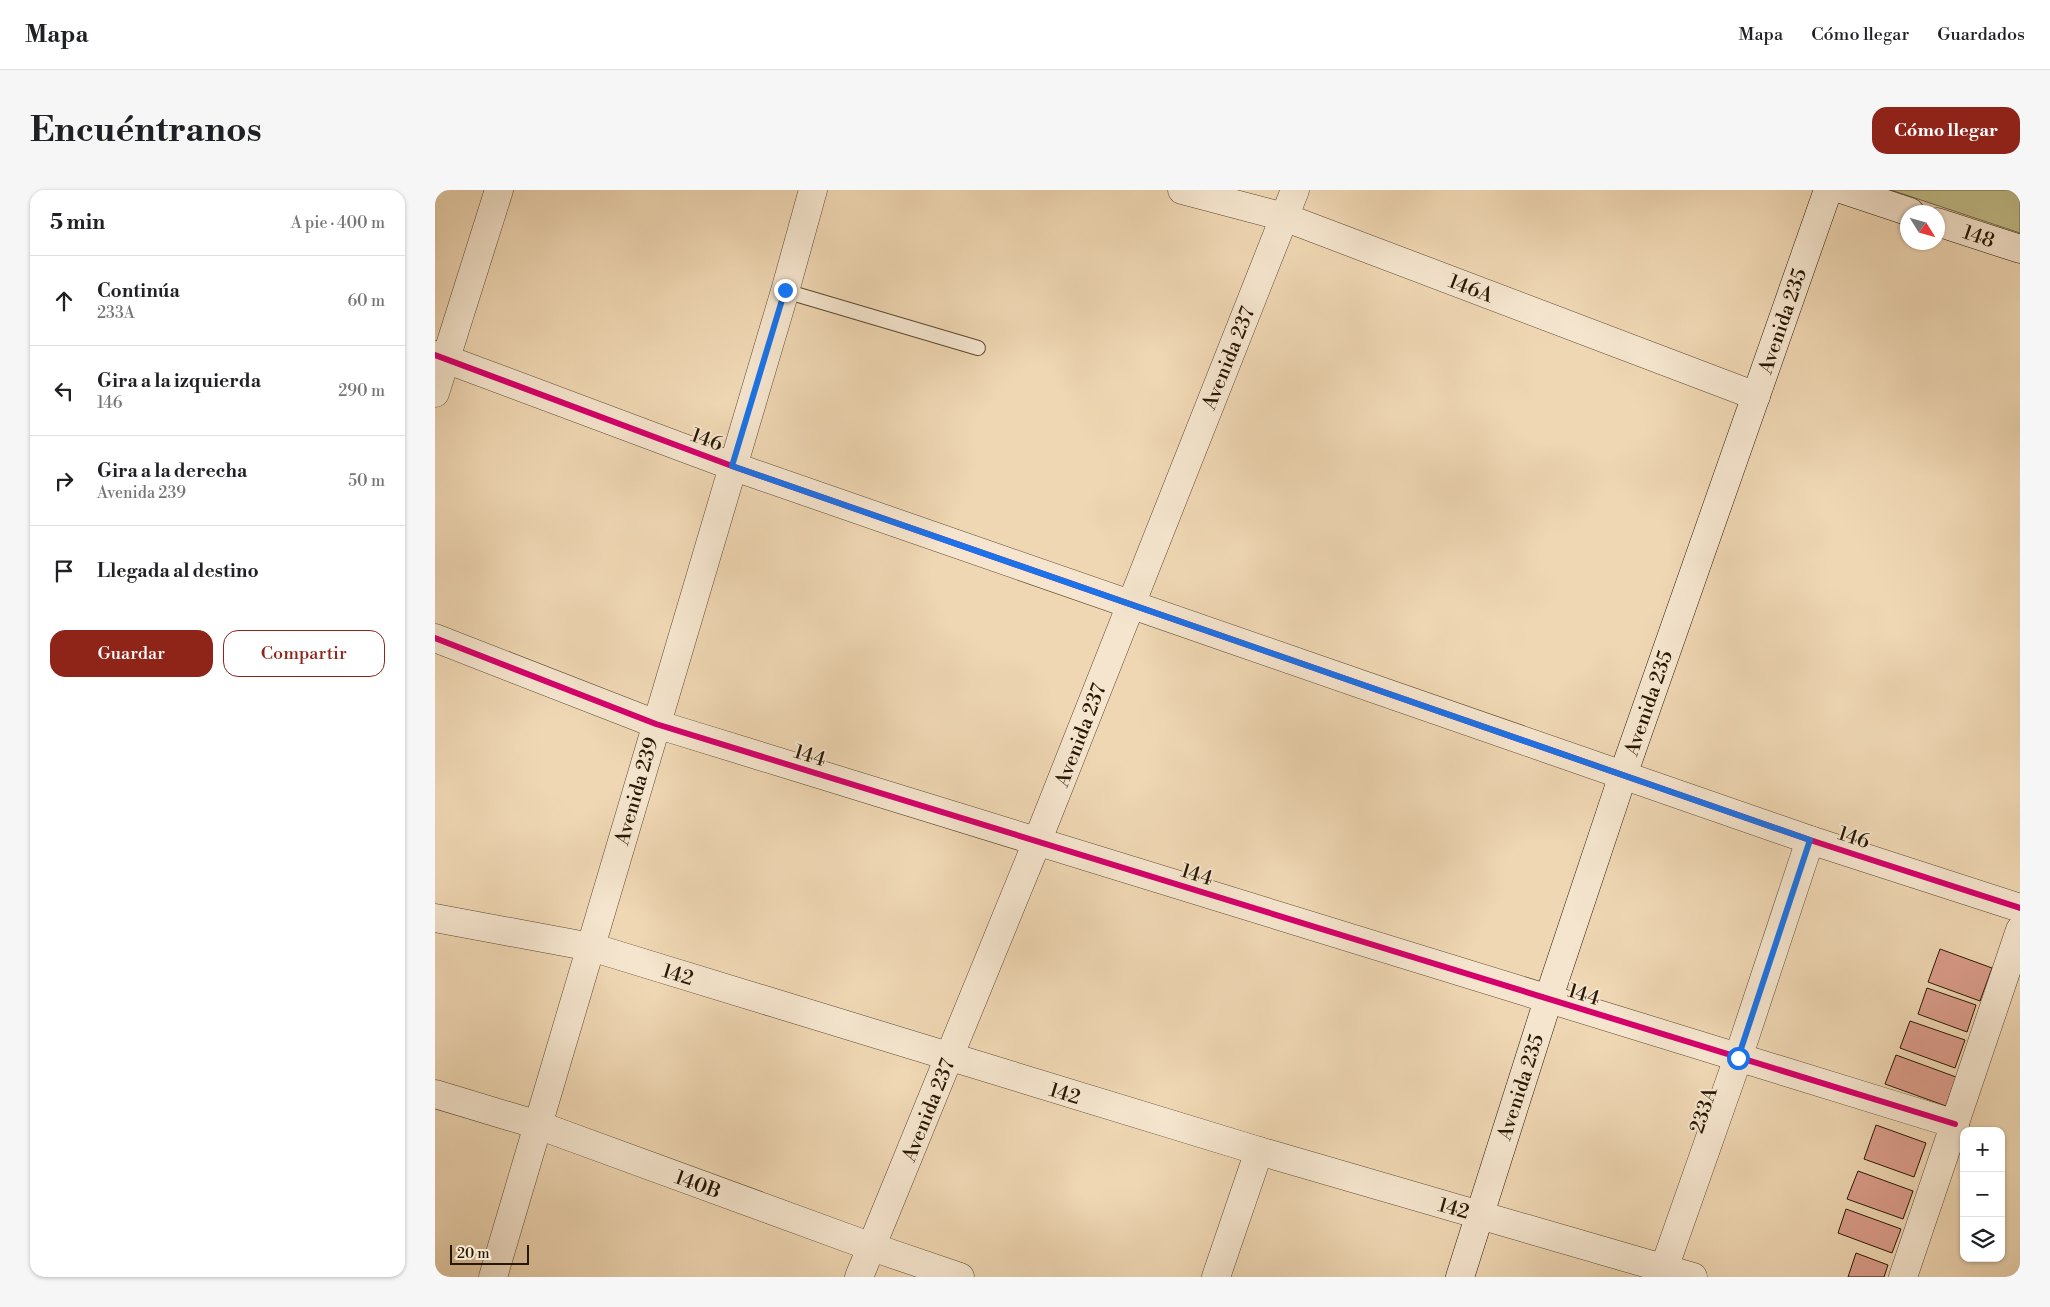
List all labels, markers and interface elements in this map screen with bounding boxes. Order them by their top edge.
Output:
text: Mapa [25,20,88,50]
text: Mapa [1739,23,1783,46]
text: Cómo llegar [1811,23,1909,46]
text: Guardados [1937,23,2025,46]
button: Cómo llegar [1872,107,2020,154]
text: Encuéntranos [30,109,262,152]
north arrow [1900,205,1945,250]
text: 5 min [50,210,105,236]
text: A pie · 400 m [291,213,385,233]
street label: 148 [1959,220,1998,254]
street label: Avenida 235 [1753,265,1813,379]
street label: 146A [1445,270,1497,310]
text: Continúa [97,279,180,303]
route end [774,279,797,302]
icon: ahead [50,287,78,315]
text: 60 m [347,291,385,311]
text: 233A [97,303,135,323]
street label: Avenida 237 [1197,303,1261,415]
text: Gira a la izquierda [97,369,261,393]
icon: left [50,377,78,405]
text: 290 m [338,381,385,401]
text: 146 [97,393,122,413]
street label: 146 [687,423,726,458]
text: Gira a la derecha [97,459,247,483]
icon: right [50,467,78,495]
text: 50 m [348,471,385,491]
text: Avenida 239 [97,483,186,503]
icon: arrive [50,557,78,585]
text: Llegada al destino [97,559,259,583]
button: Guardar [50,630,213,677]
button: Compartir [223,630,385,677]
street label: Avenida 235 [1619,647,1679,761]
street label: Avenida 237 [1050,680,1113,792]
street label: Avenida 239 [610,735,665,849]
street label: 144 [791,740,829,773]
street label: 146 [1835,822,1873,855]
street label: 144 [1178,859,1216,892]
street label: 142 [659,959,696,992]
street label: 144 [1565,979,1603,1012]
street label: Avenida 235 [1492,1031,1550,1145]
route start [1727,1047,1750,1070]
street label: Avenida 237 [897,1055,961,1167]
street label: 142 [1046,1078,1083,1111]
street label: 233A [1685,1083,1724,1137]
map controls [1960,1127,2005,1262]
button: + [1960,1127,2005,1172]
street label: 140B [671,1166,724,1205]
button: − [1960,1172,2005,1217]
street label: 142 [1435,1193,1472,1226]
button: layers [1960,1217,2005,1262]
scale bar [450,1242,529,1265]
text: 20 m [457,1245,489,1263]

